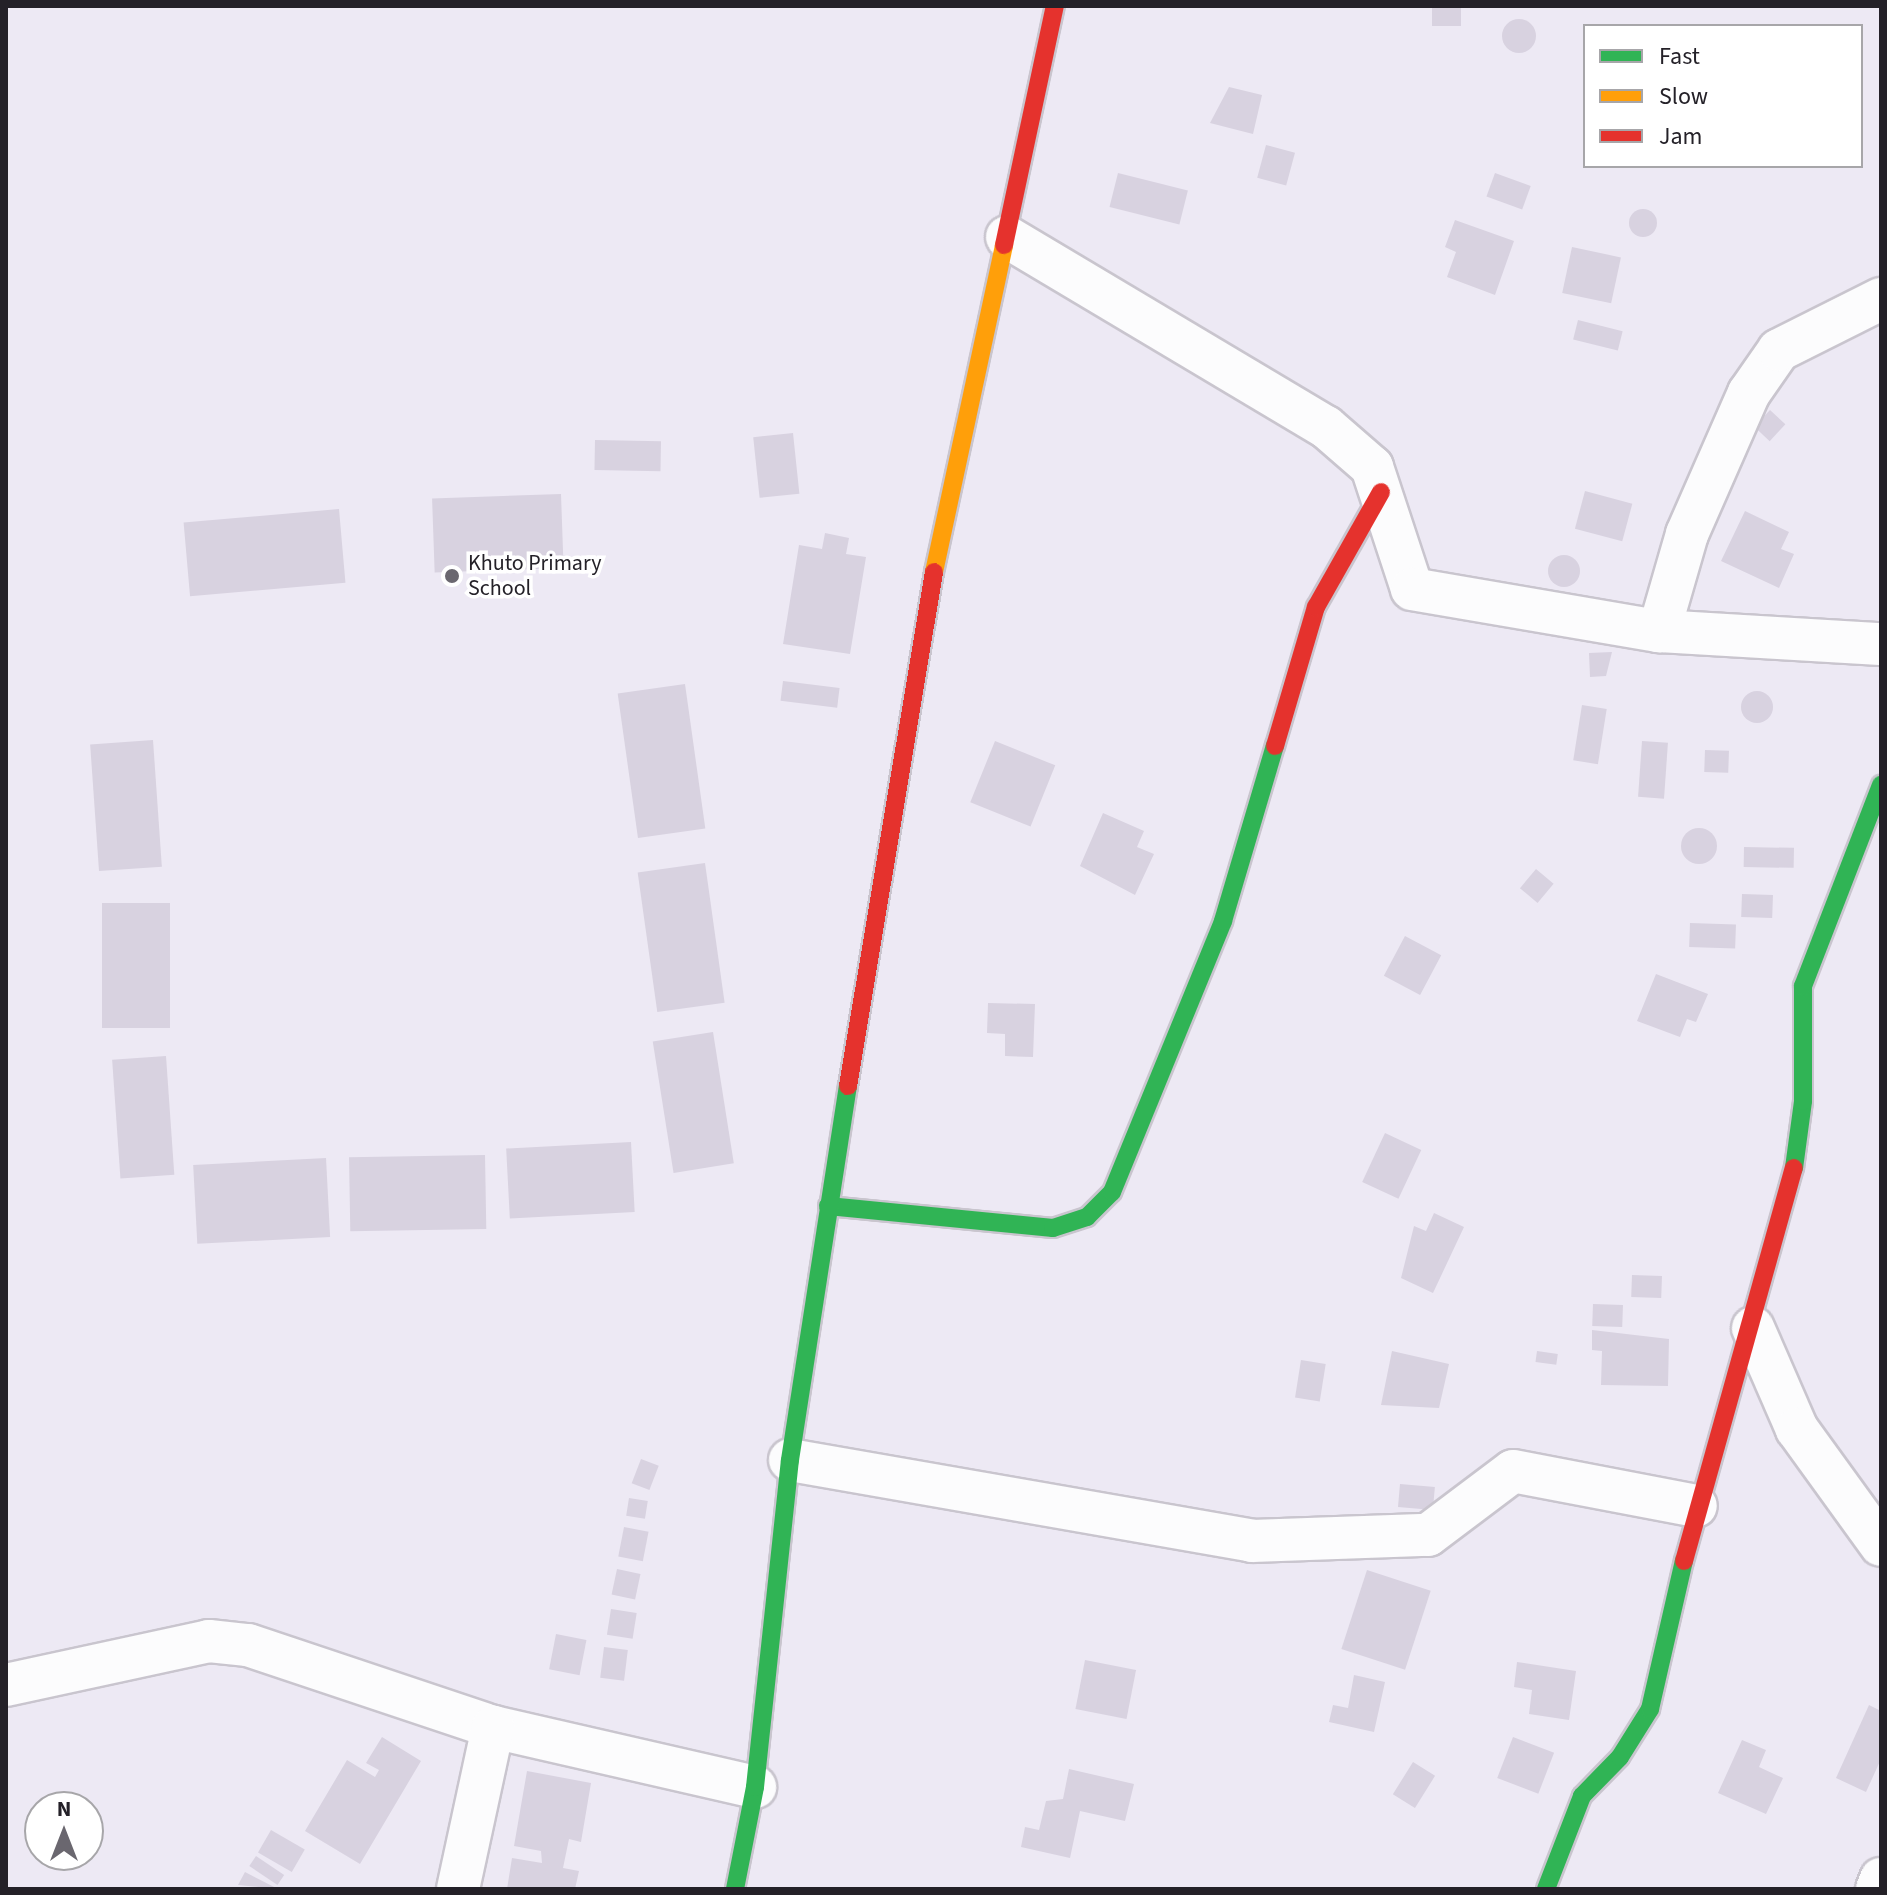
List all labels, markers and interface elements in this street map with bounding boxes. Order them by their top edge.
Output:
legend [1583,24,1863,168]
text: Fast [1659,39,1700,74]
text: Slow [1659,79,1708,114]
text: Jam [1659,119,1703,154]
place label: Khuto Primary School [468,550,601,602]
marker: Khuto Primary School [443,567,461,585]
north arrow [24,1791,104,1871]
text: N [57,1793,71,1825]

